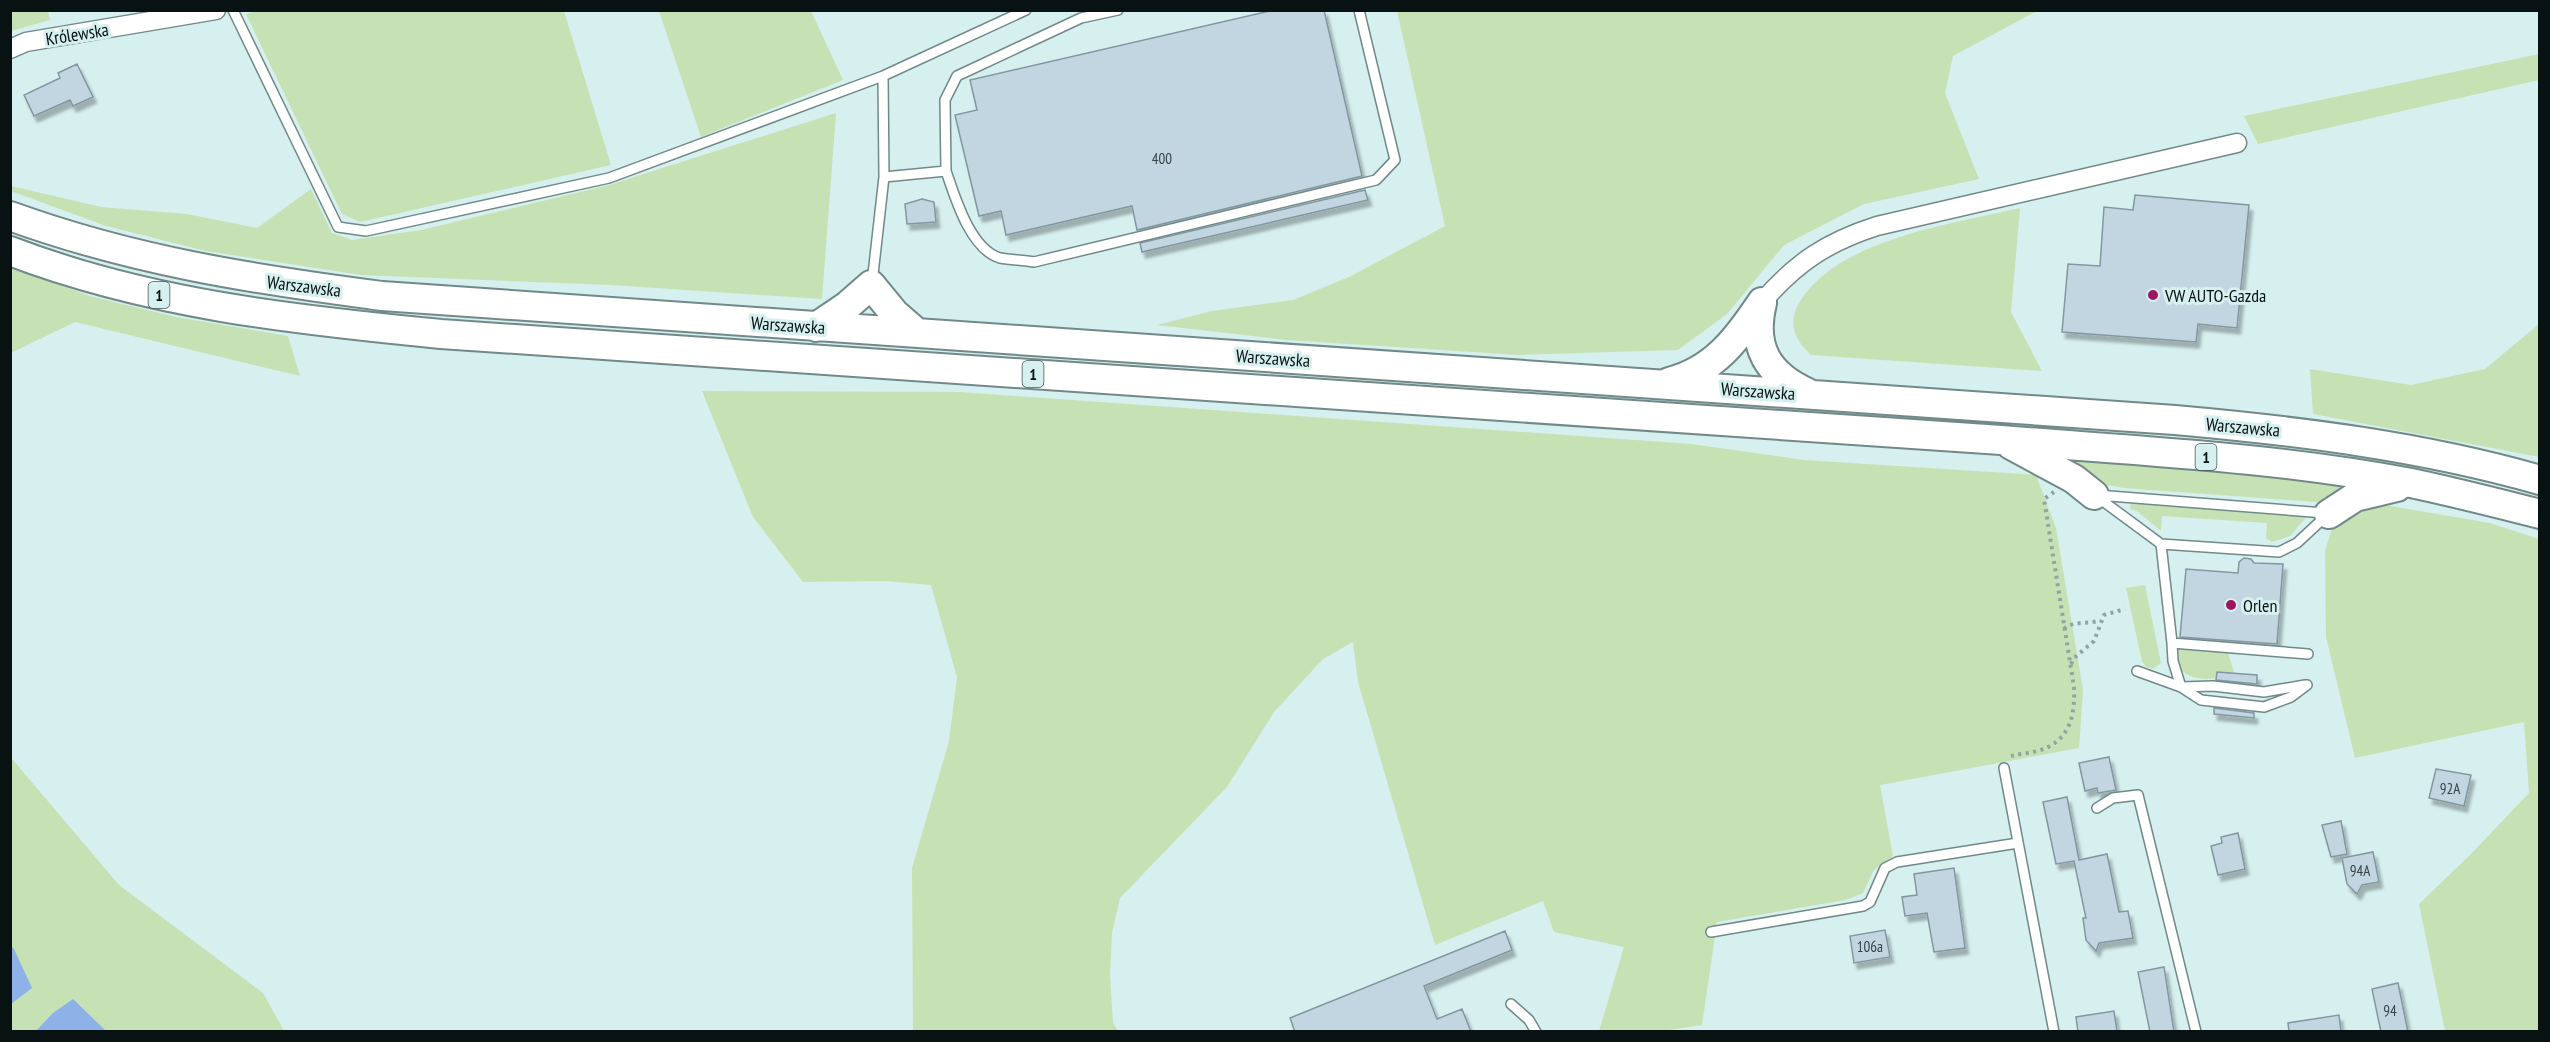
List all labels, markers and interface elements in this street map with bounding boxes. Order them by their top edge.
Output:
street label: Królewska [44,18,110,50]
house number: 400 [1152,149,1172,168]
street label: Warszawska [266,270,342,302]
road number: 1 [148,282,170,308]
place label: VW AUTO-Gazda [2164,284,2266,307]
marker: VW AUTO-Gazda [2146,288,2160,302]
street label: Warszawska [750,311,826,339]
street label: Warszawska [1235,344,1311,372]
road number: 1 [1022,361,1044,387]
street label: Warszawska [1720,377,1796,405]
street label: Warszawska [2205,412,2281,442]
road number: 1 [2196,444,2216,470]
place label: Orlen [2243,594,2277,617]
marker: Orlen [2224,598,2238,612]
house number: 92A [2440,779,2461,798]
house number: 94A [2350,861,2371,880]
house number: 106a [1857,937,1883,956]
house number: 94 [2383,1001,2397,1020]

